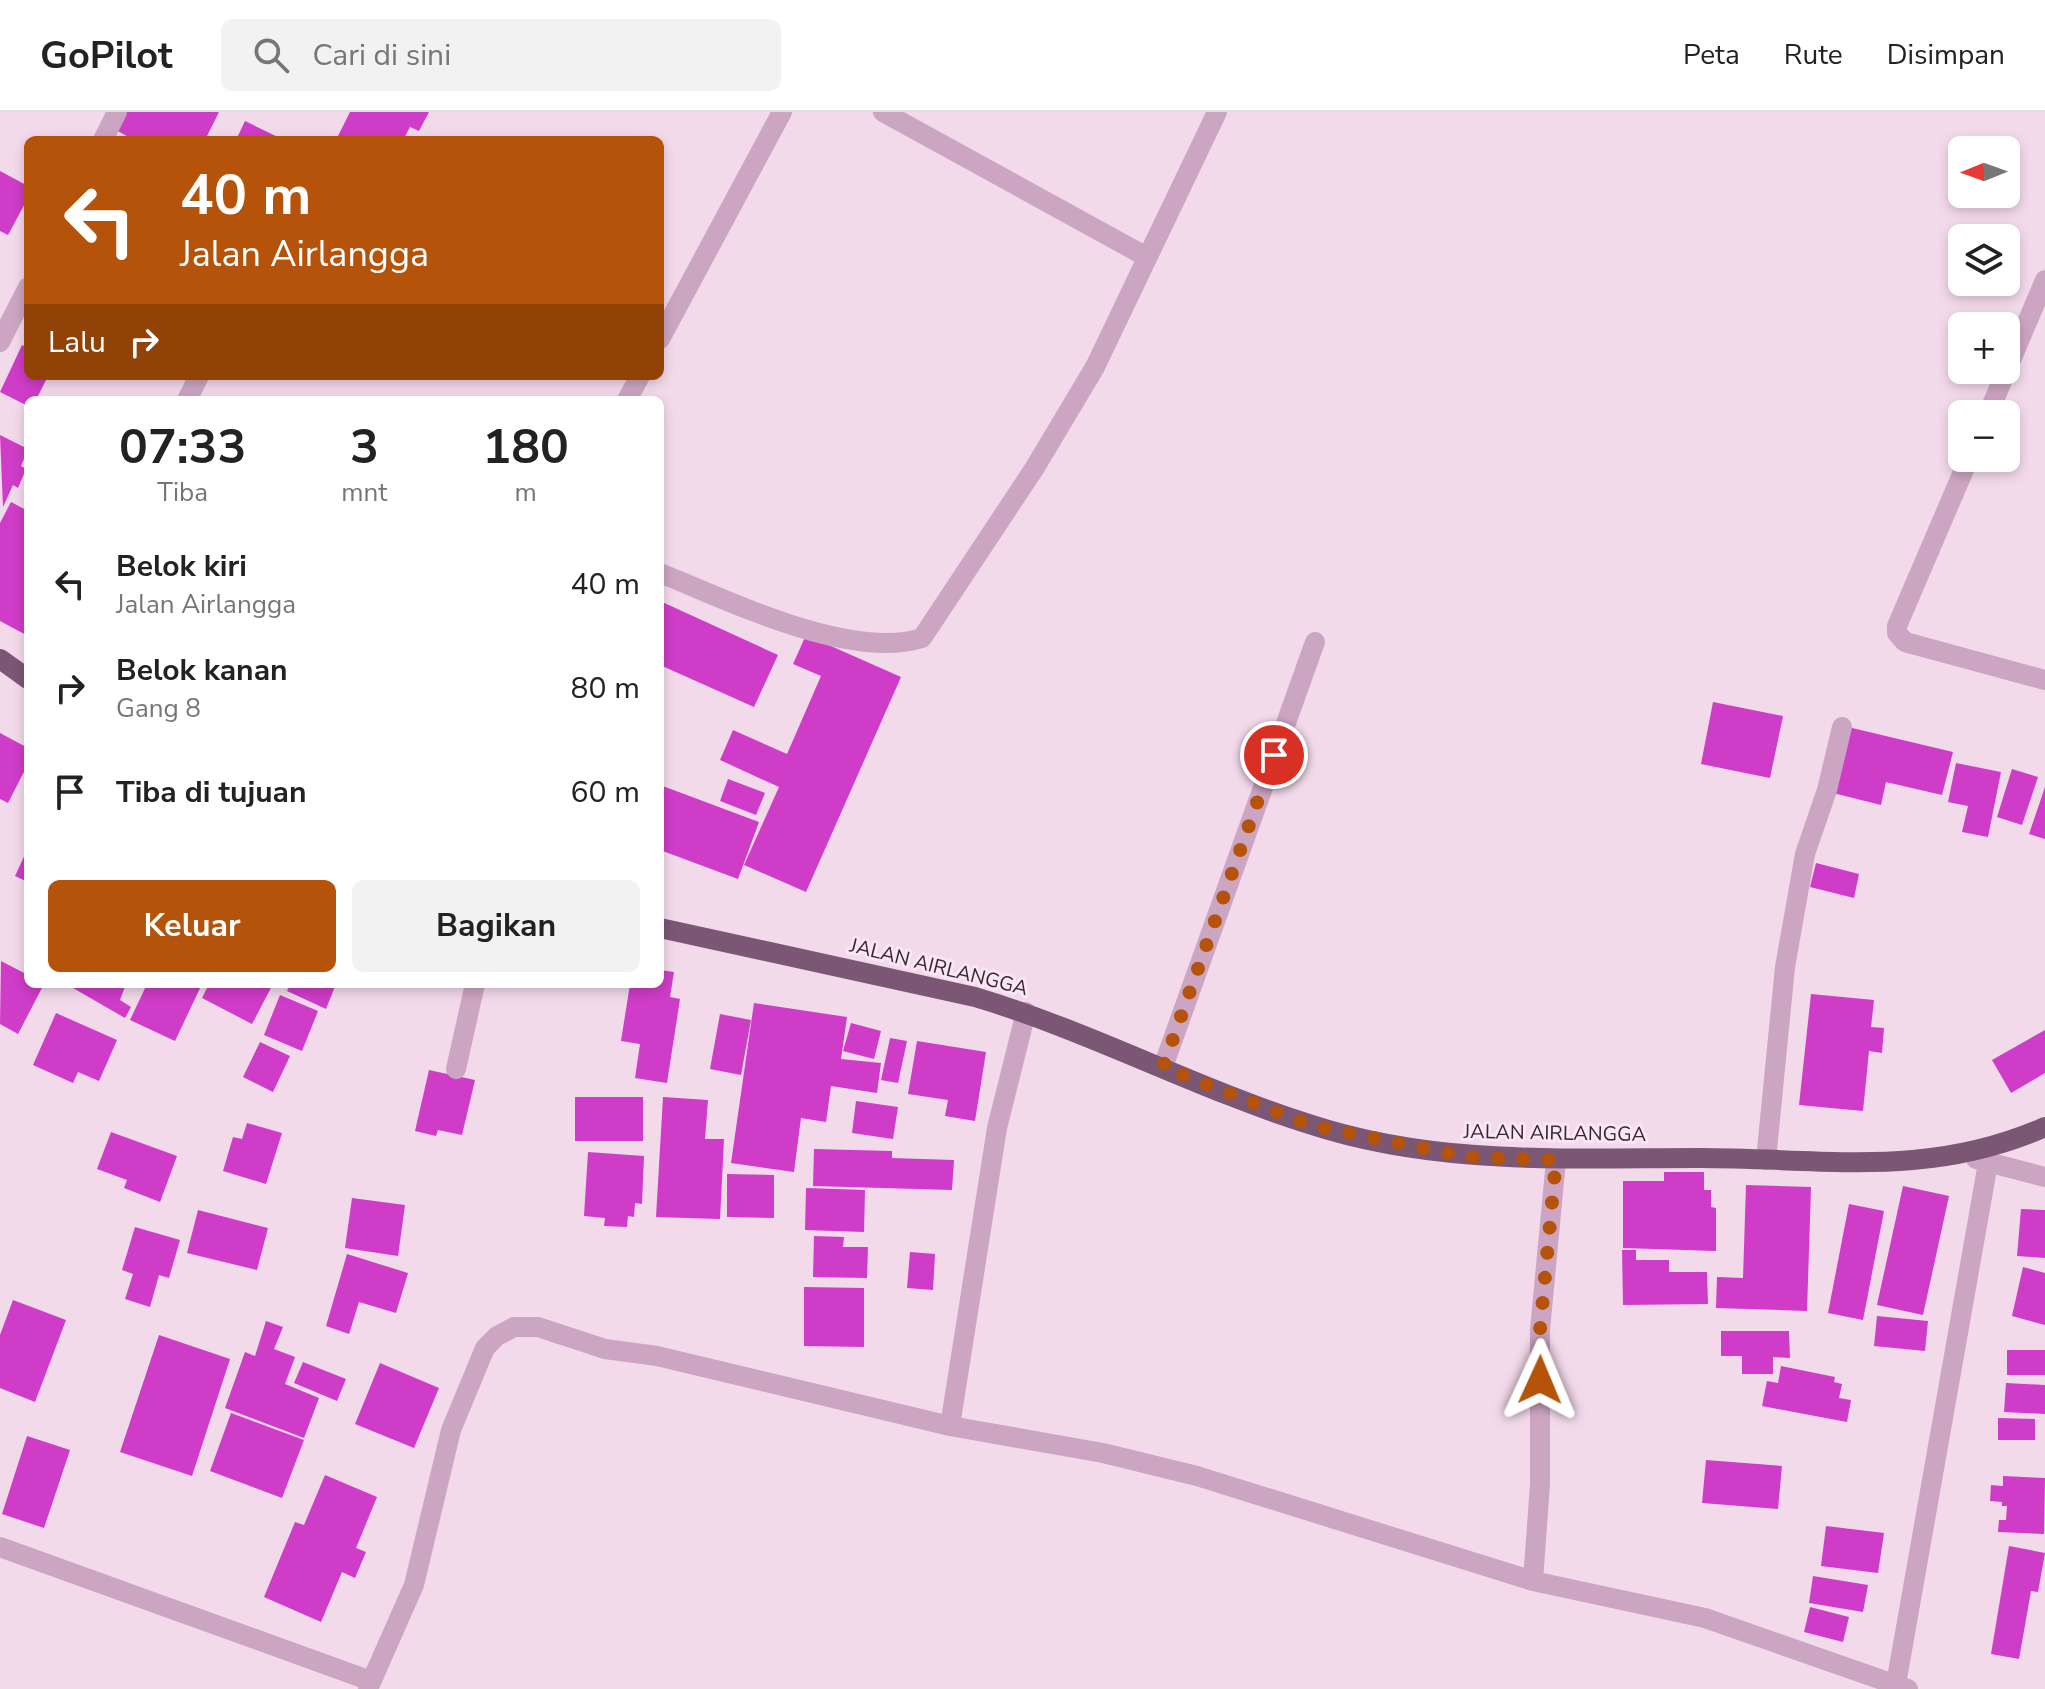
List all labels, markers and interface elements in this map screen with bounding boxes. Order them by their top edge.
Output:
search box [221,19,781,91]
text: GoPilot [40,30,173,81]
icon: search [249,33,293,77]
text: Cari di sini [313,35,451,76]
text: Peta [1683,36,1740,74]
text: Rute [1784,36,1843,74]
text: Disimpan [1887,36,2005,74]
north arrow [1948,136,2020,208]
map controls [1948,136,2020,472]
text: 40 m [180,157,311,234]
icon: left [48,168,152,272]
button: layers [1948,224,2020,296]
text: Jalan Airlangga [180,230,429,279]
button: + [1948,312,2020,384]
icon: right [122,320,166,364]
text: Lalu [48,322,106,363]
button: − [1948,400,2020,472]
text: 07:33 [119,414,246,480]
text: 3 [350,414,379,480]
text: 180 [482,414,569,480]
text: Tiba [157,475,208,510]
text: mnt [341,475,387,510]
text: m [515,475,537,510]
text: Belok kiri [116,546,247,587]
icon: left [48,562,92,606]
text: 40 m [571,564,640,605]
text: Jalan Airlangga [116,587,296,622]
text: Belok kanan [116,650,288,691]
icon: right [48,666,92,710]
text: 80 m [571,668,640,709]
text: Gang 8 [116,691,201,726]
pin [1240,721,1308,789]
icon: arrive [1252,733,1296,777]
icon: arrive [48,770,92,814]
text: Tiba di tujuan [116,772,307,813]
text: 60 m [571,772,640,813]
button: Keluar [48,880,336,972]
button: Bagikan [352,880,640,972]
street label: JALAN AIRLANGGA [846,932,1031,1002]
street label: JALAN AIRLANGGA [1462,1118,1647,1148]
position arrow [1498,1338,1582,1422]

